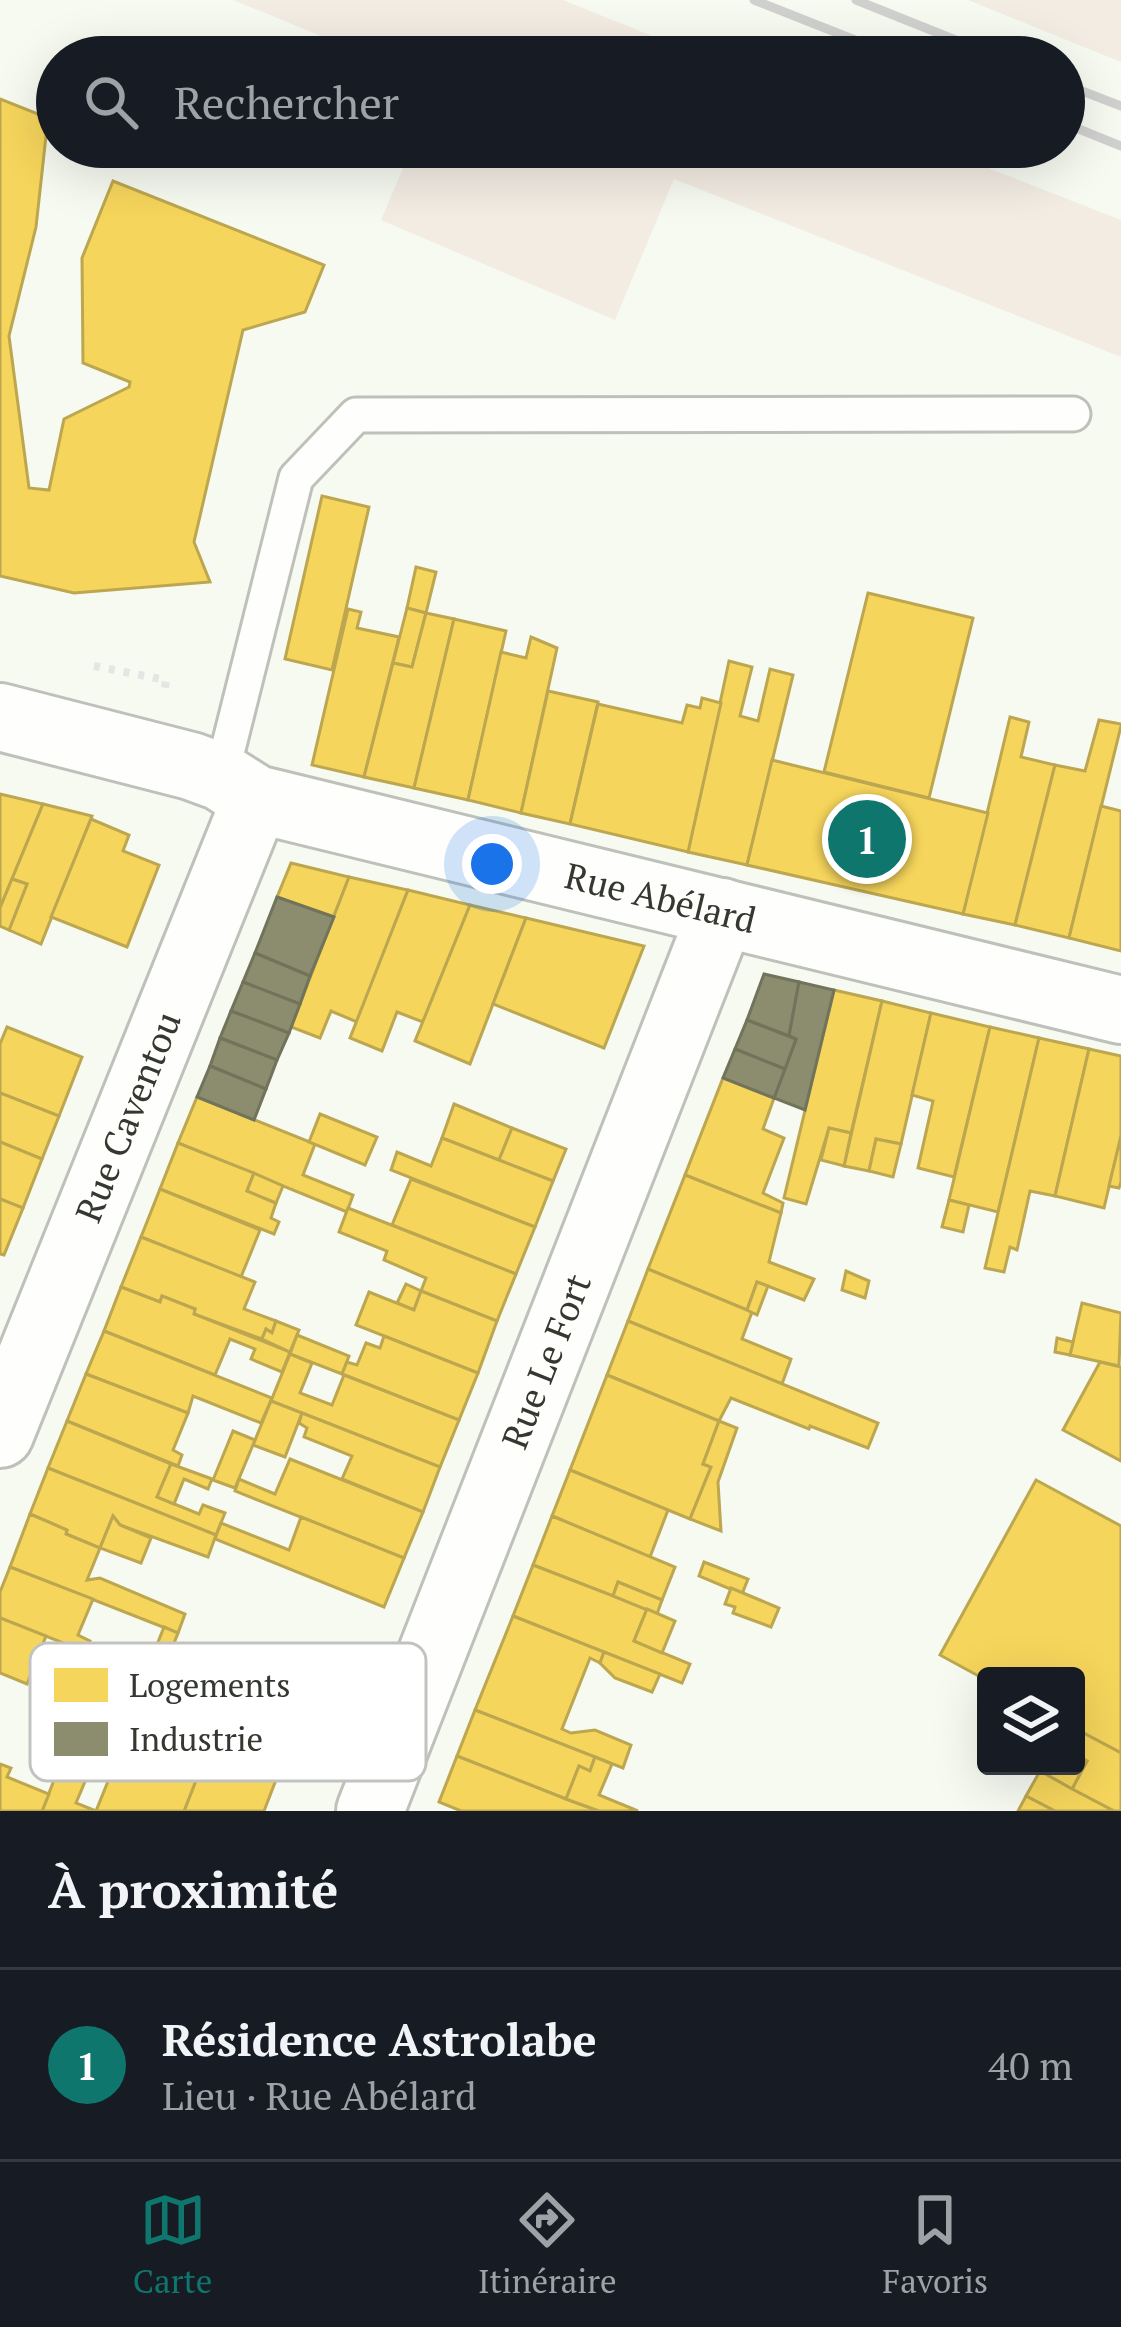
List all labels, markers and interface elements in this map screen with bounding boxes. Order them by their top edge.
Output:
search box [36,36,1085,168]
icon: search [78,69,144,135]
text: Rechercher [174,72,399,132]
pin: 1 [828,794,906,884]
your location [462,834,522,894]
street label: Rue Abélard [560,851,761,943]
street label: Rue Caventou [64,1004,191,1229]
street label: Rue Le Fort [490,1267,601,1455]
legend [30,1643,426,1781]
text: Logements [129,1663,291,1706]
map controls [977,1667,1085,1775]
button: layers [977,1667,1085,1775]
text: Industrie [129,1717,263,1760]
text: À proximité [48,1855,338,1923]
text: Résidence Astrolabe [162,2009,597,2069]
text: 1 [76,2039,98,2091]
text: 40 m [988,2039,1073,2091]
text: Lieu · Rue Abélard [162,2069,477,2121]
tab: Carte [133,2187,212,2302]
tab: Itinéraire [478,2187,617,2302]
tab: Favoris [882,2187,988,2302]

